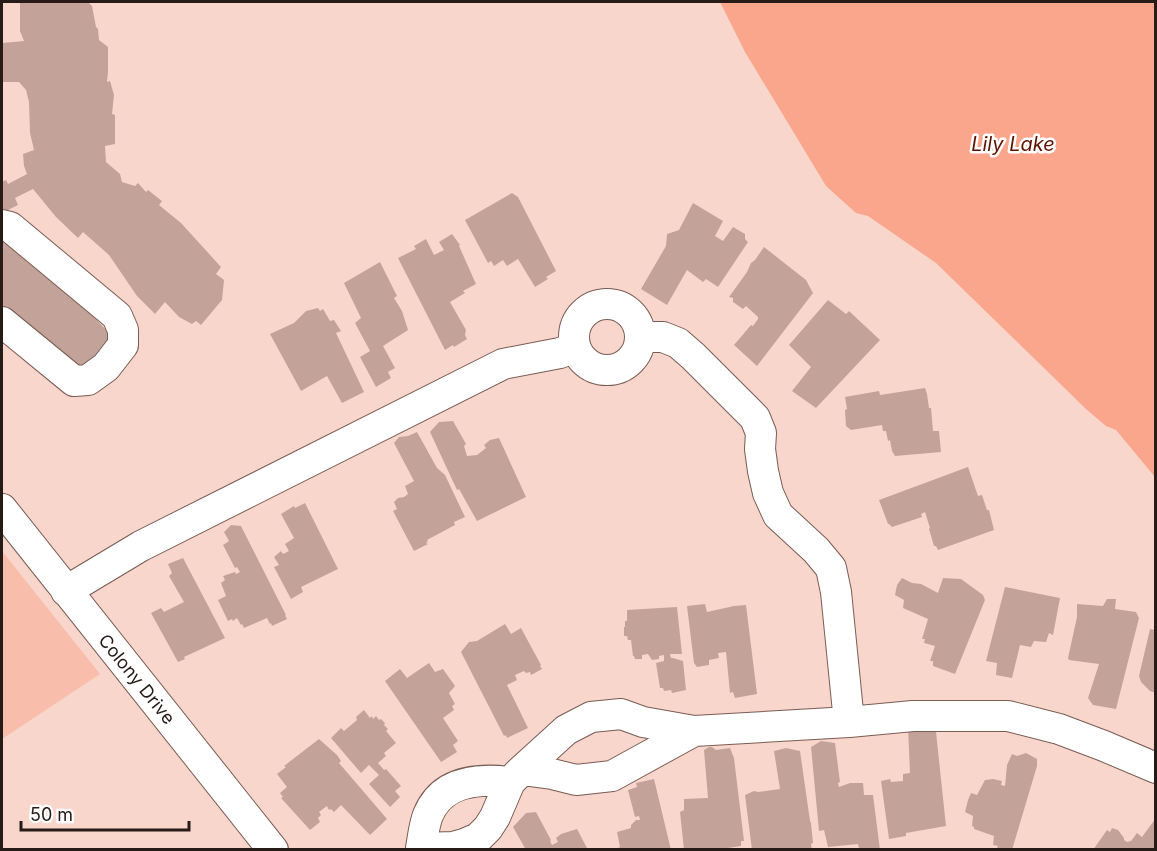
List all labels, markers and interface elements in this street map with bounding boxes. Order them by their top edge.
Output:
water label: Lily Lake [971,132,1055,156]
street label: Colony Drive [94,630,180,728]
scale bar [21,794,189,832]
text: 50 m [30,804,73,825]

